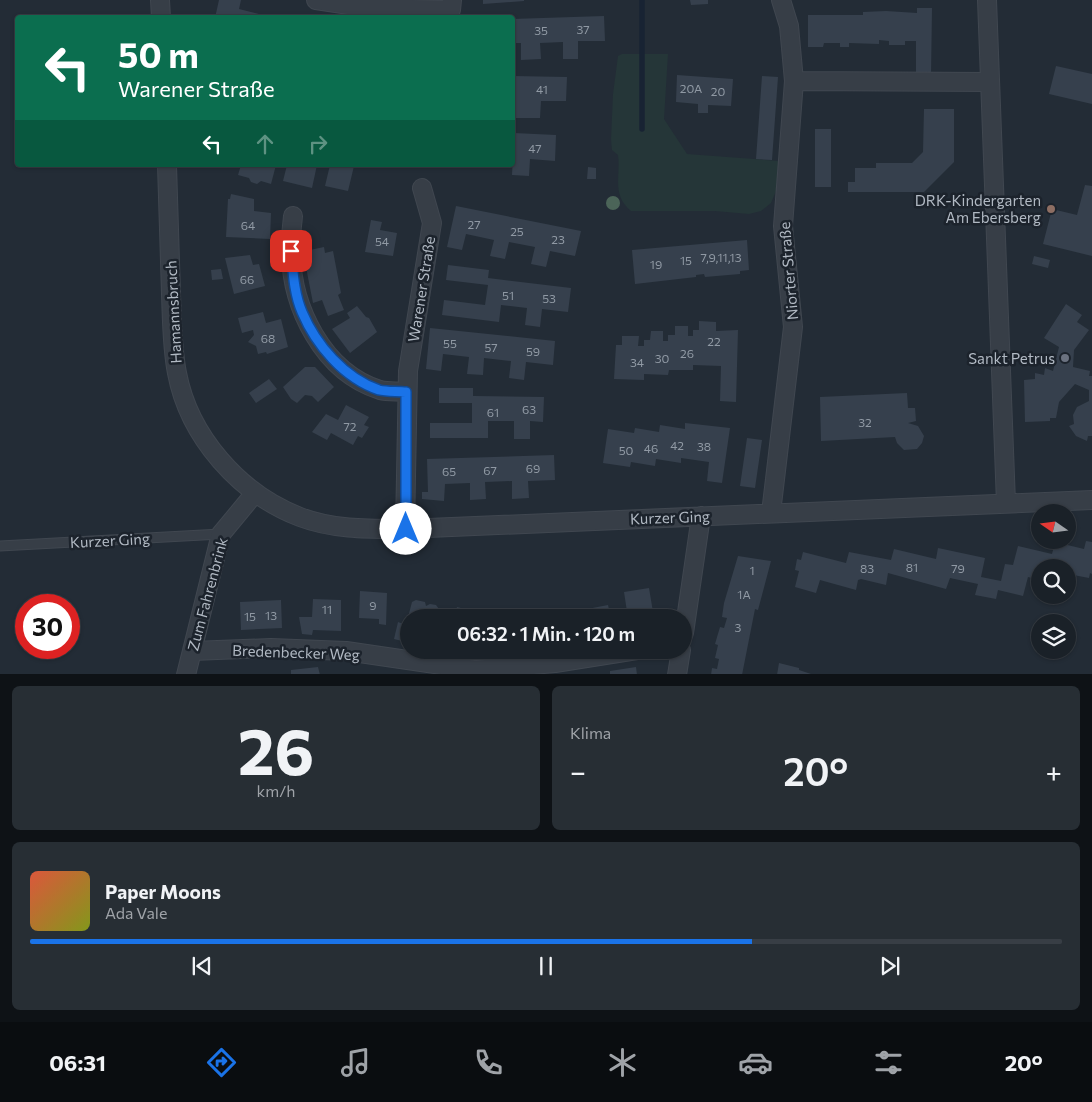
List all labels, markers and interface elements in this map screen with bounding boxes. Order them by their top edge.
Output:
house number: 37 [576,22,590,36]
house number: 35 [534,23,548,37]
text: 50 m [118,32,199,75]
icon: left [35,35,100,100]
text: Warener Straße [118,75,275,102]
house number: 20A [680,81,702,95]
house number: 41 [536,82,548,96]
house number: 20 [711,84,725,98]
icon: left [198,130,226,158]
icon: ahead [251,130,279,158]
icon: right [304,130,332,158]
house number: 47 [528,141,542,155]
place label: DRK-Kindergarten Am Ebersberg [915,191,1041,226]
marker: DRK-Kindergarten Am Ebersberg [1045,203,1057,215]
house number: 27 [468,217,480,231]
house number: 64 [241,218,255,232]
street label: Niorter Straße [775,221,801,321]
house number: 25 [510,224,524,238]
pin [270,230,312,272]
house number: 23 [551,232,565,246]
house number: 54 [375,234,389,248]
street label: Warener Straße [404,235,438,343]
icon: arrive [277,237,305,265]
house number: 7,9,11,13 [700,250,742,264]
house number: 15 [680,253,692,267]
house number: 19 [650,257,662,271]
street label: Hamannsbruch [161,260,185,364]
house number: 66 [240,272,254,286]
house number: 51 [502,288,514,302]
house number: 53 [542,291,556,305]
house number: 68 [261,331,275,345]
house number: 22 [707,334,721,348]
house number: 55 [443,336,457,350]
house number: 57 [484,340,498,354]
house number: 59 [526,344,540,358]
house number: 26 [680,346,694,360]
place label: Sankt Petrus [968,349,1055,367]
house number: 30 [655,351,670,365]
marker: Sankt Petrus [1059,352,1071,364]
house number: 34 [630,355,644,369]
house number: 63 [522,402,536,416]
house number: 61 [487,405,499,419]
house number: 32 [858,415,872,429]
house number: 72 [344,419,357,433]
house number: 42 [670,438,684,452]
house number: 38 [697,439,711,453]
house number: 46 [644,441,658,455]
house number: 50 [619,443,634,457]
house number: 69 [526,461,540,475]
house number: 67 [483,463,497,477]
house number: 65 [442,464,456,478]
position arrow [379,502,431,554]
north arrow [1031,504,1076,549]
map controls [1031,504,1076,659]
street label: Kurzer Ging [630,507,710,527]
street label: Kurzer Ging [70,529,150,551]
street label: Zum Fahrenbrink [183,535,231,653]
button: search [1031,559,1076,604]
house number: 81 [906,560,918,574]
house number: 83 [860,561,874,575]
house number: 79 [951,561,965,575]
house number: 1 [749,563,755,577]
house number: 1A [737,587,751,601]
speed limit sign: 30 [15,594,80,659]
house number: 9 [369,598,377,612]
house number: 11 [322,602,332,616]
house number: 13 [265,608,277,622]
house number: 15 [244,609,256,623]
button: layers [1031,614,1076,659]
house number: 3 [735,620,742,634]
text: 06:32 · 1 Min. · 120 m [457,622,635,645]
street label: Bredenbecker Weg [232,641,360,663]
text: 26 [238,709,314,788]
text: Klima [570,723,611,742]
text: 20° [783,747,848,794]
text: − [570,754,586,788]
text: + [1046,754,1062,788]
text: km/h [257,781,295,800]
text: Paper Moons [105,880,221,903]
text: Ada Vale [105,903,167,922]
icon: previous [188,952,216,980]
icon: pause [532,952,560,980]
icon: next [876,952,904,980]
icon: directions [204,1045,239,1080]
icon: music [338,1045,373,1080]
icon: phone [471,1045,506,1080]
icon: climate [605,1045,640,1080]
icon: car [738,1045,773,1080]
icon: filters [871,1045,906,1080]
text: 06:31 [49,1049,106,1076]
text: 20° [1005,1049,1043,1076]

